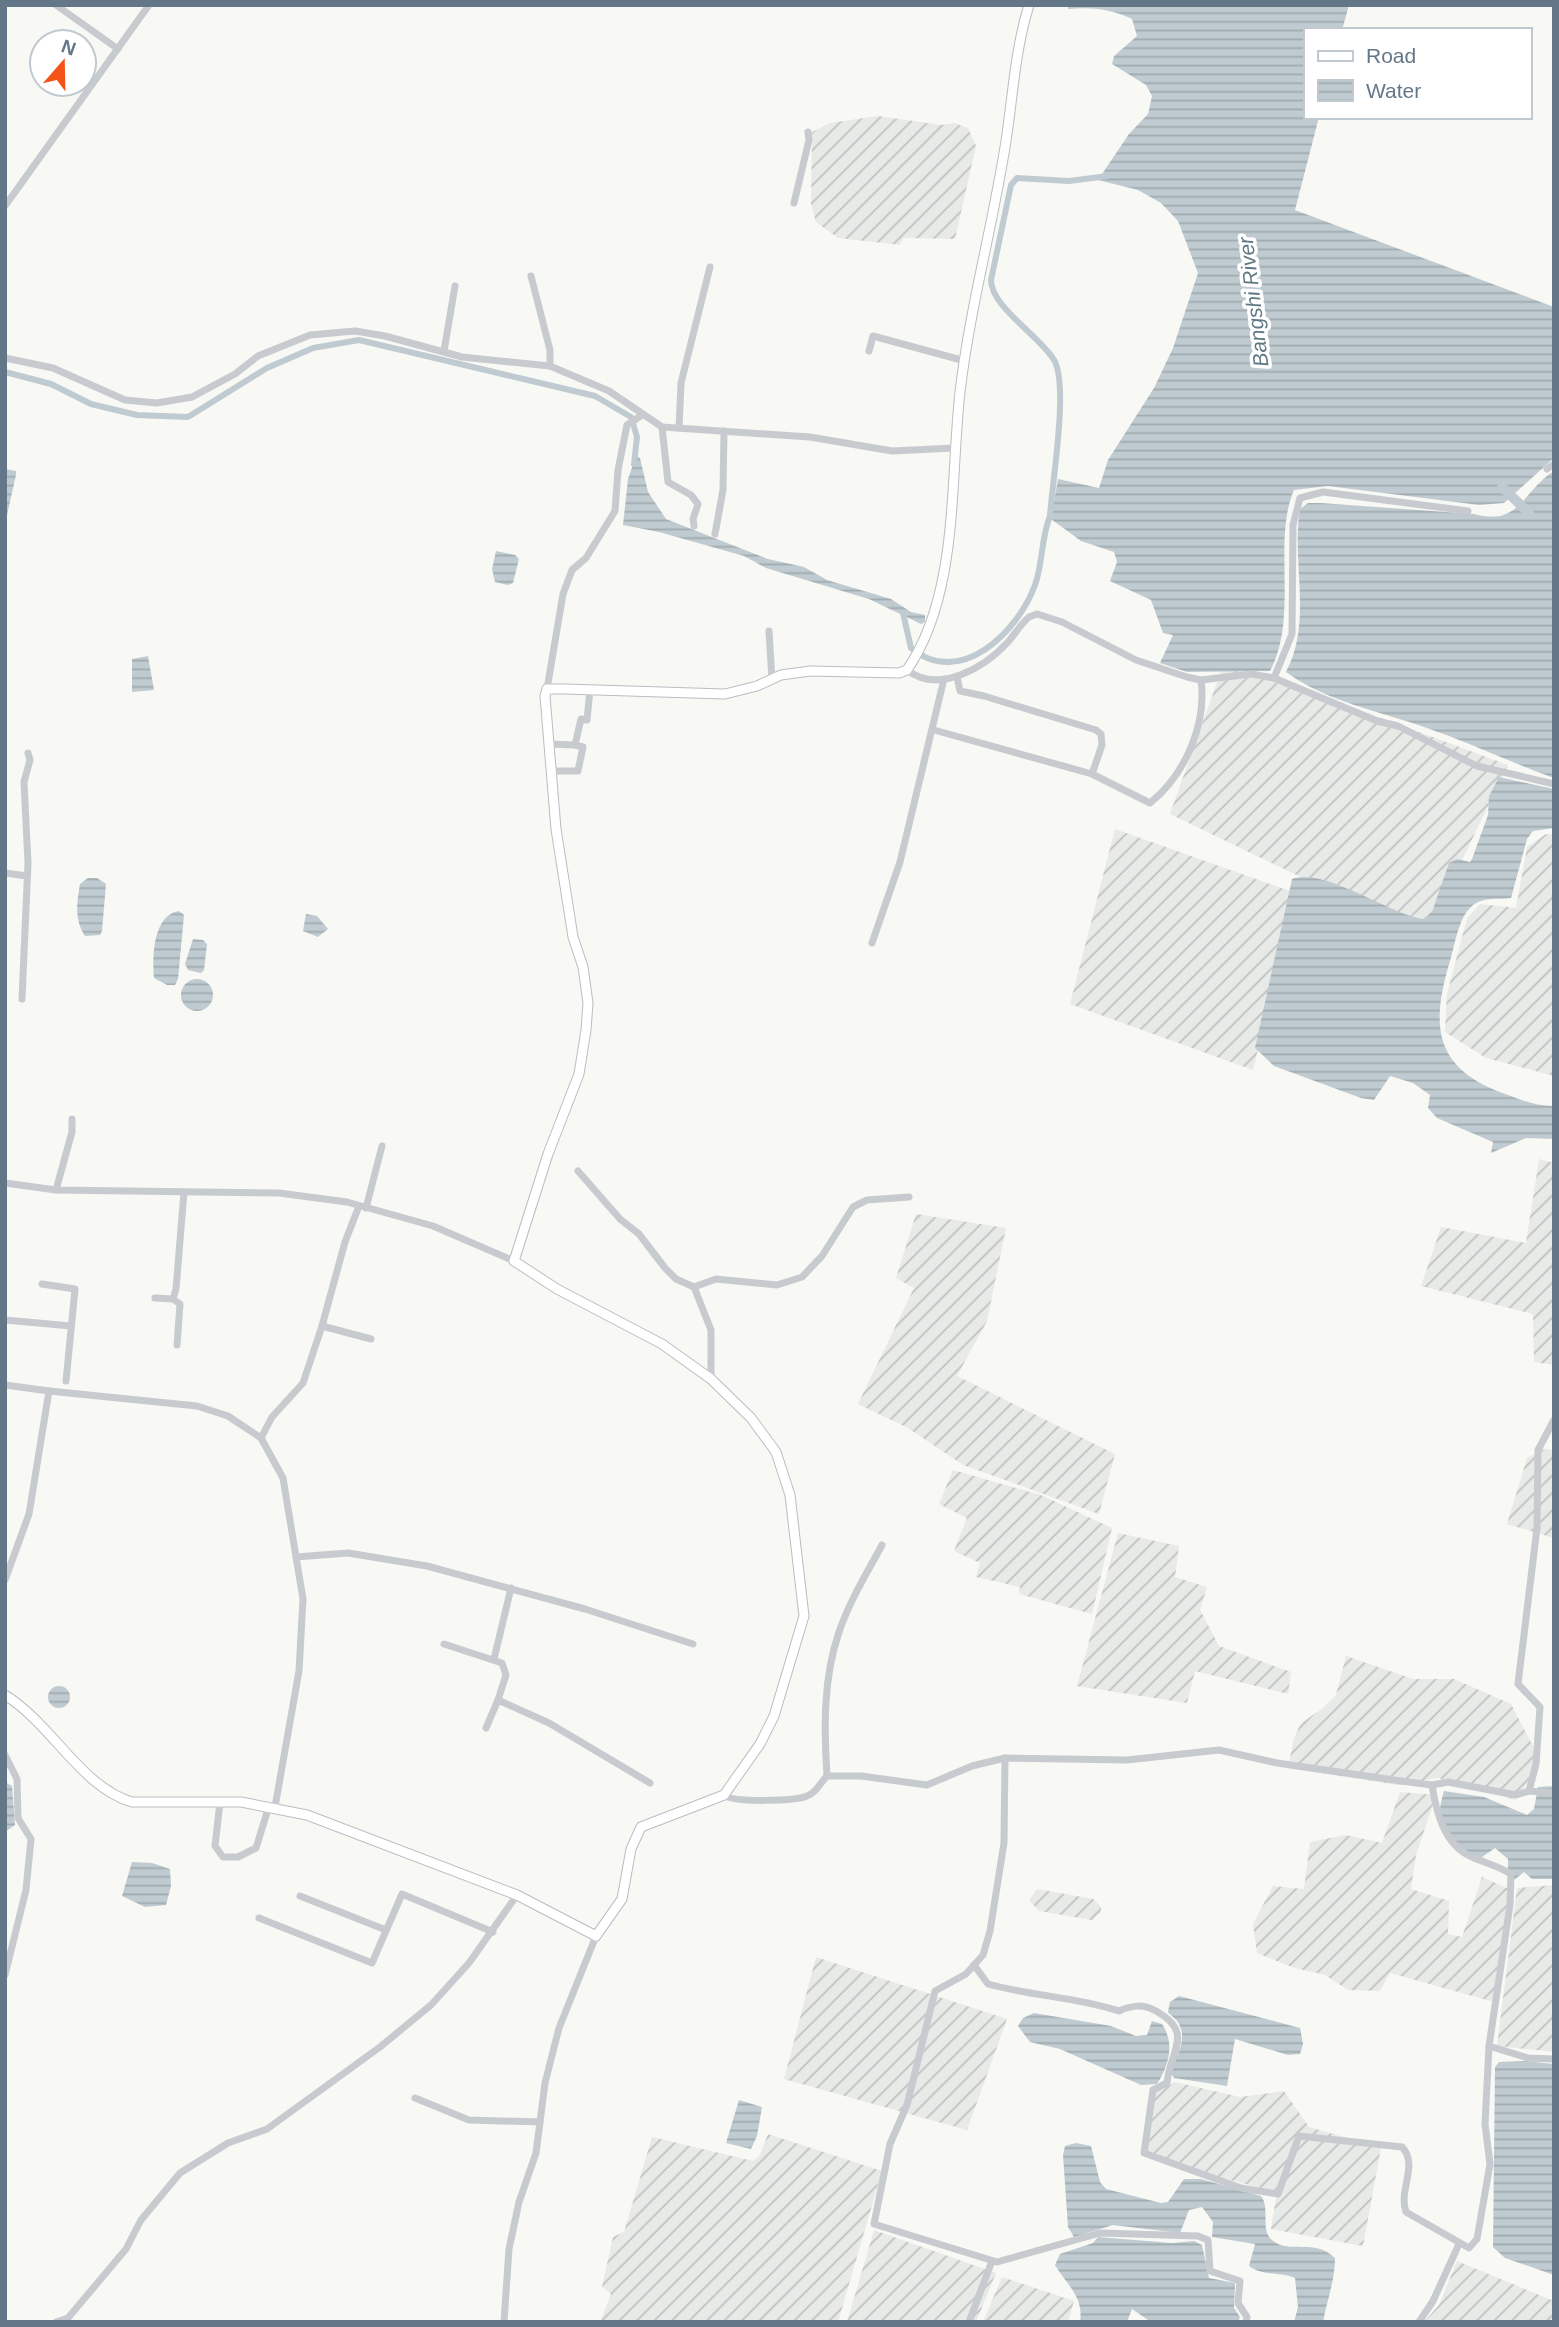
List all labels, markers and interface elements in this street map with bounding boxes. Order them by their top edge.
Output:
north arrow [28,28,98,98]
legend [1304,28,1531,119]
text: N [59,35,79,60]
text: Road [1366,44,1416,67]
text: Water [1366,79,1421,102]
water label: Bangshi River [1233,235,1272,368]

